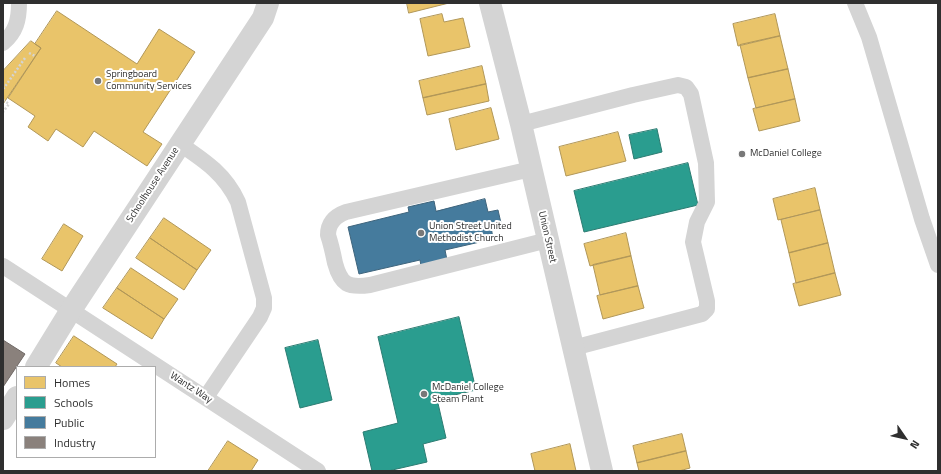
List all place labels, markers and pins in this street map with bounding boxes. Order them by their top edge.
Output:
place label: Springboard Community Services [106,69,192,92]
marker: Springboard Community Services [93,76,103,86]
place label: McDaniel College [750,148,822,160]
marker: McDaniel College [737,149,747,159]
place label: Union Street United Methodist Church [429,221,512,244]
marker: Union Street United Methodist Church [416,228,426,238]
place label: McDaniel College Steam Plant [432,382,504,406]
marker: McDaniel College Steam Plant [419,389,429,399]

